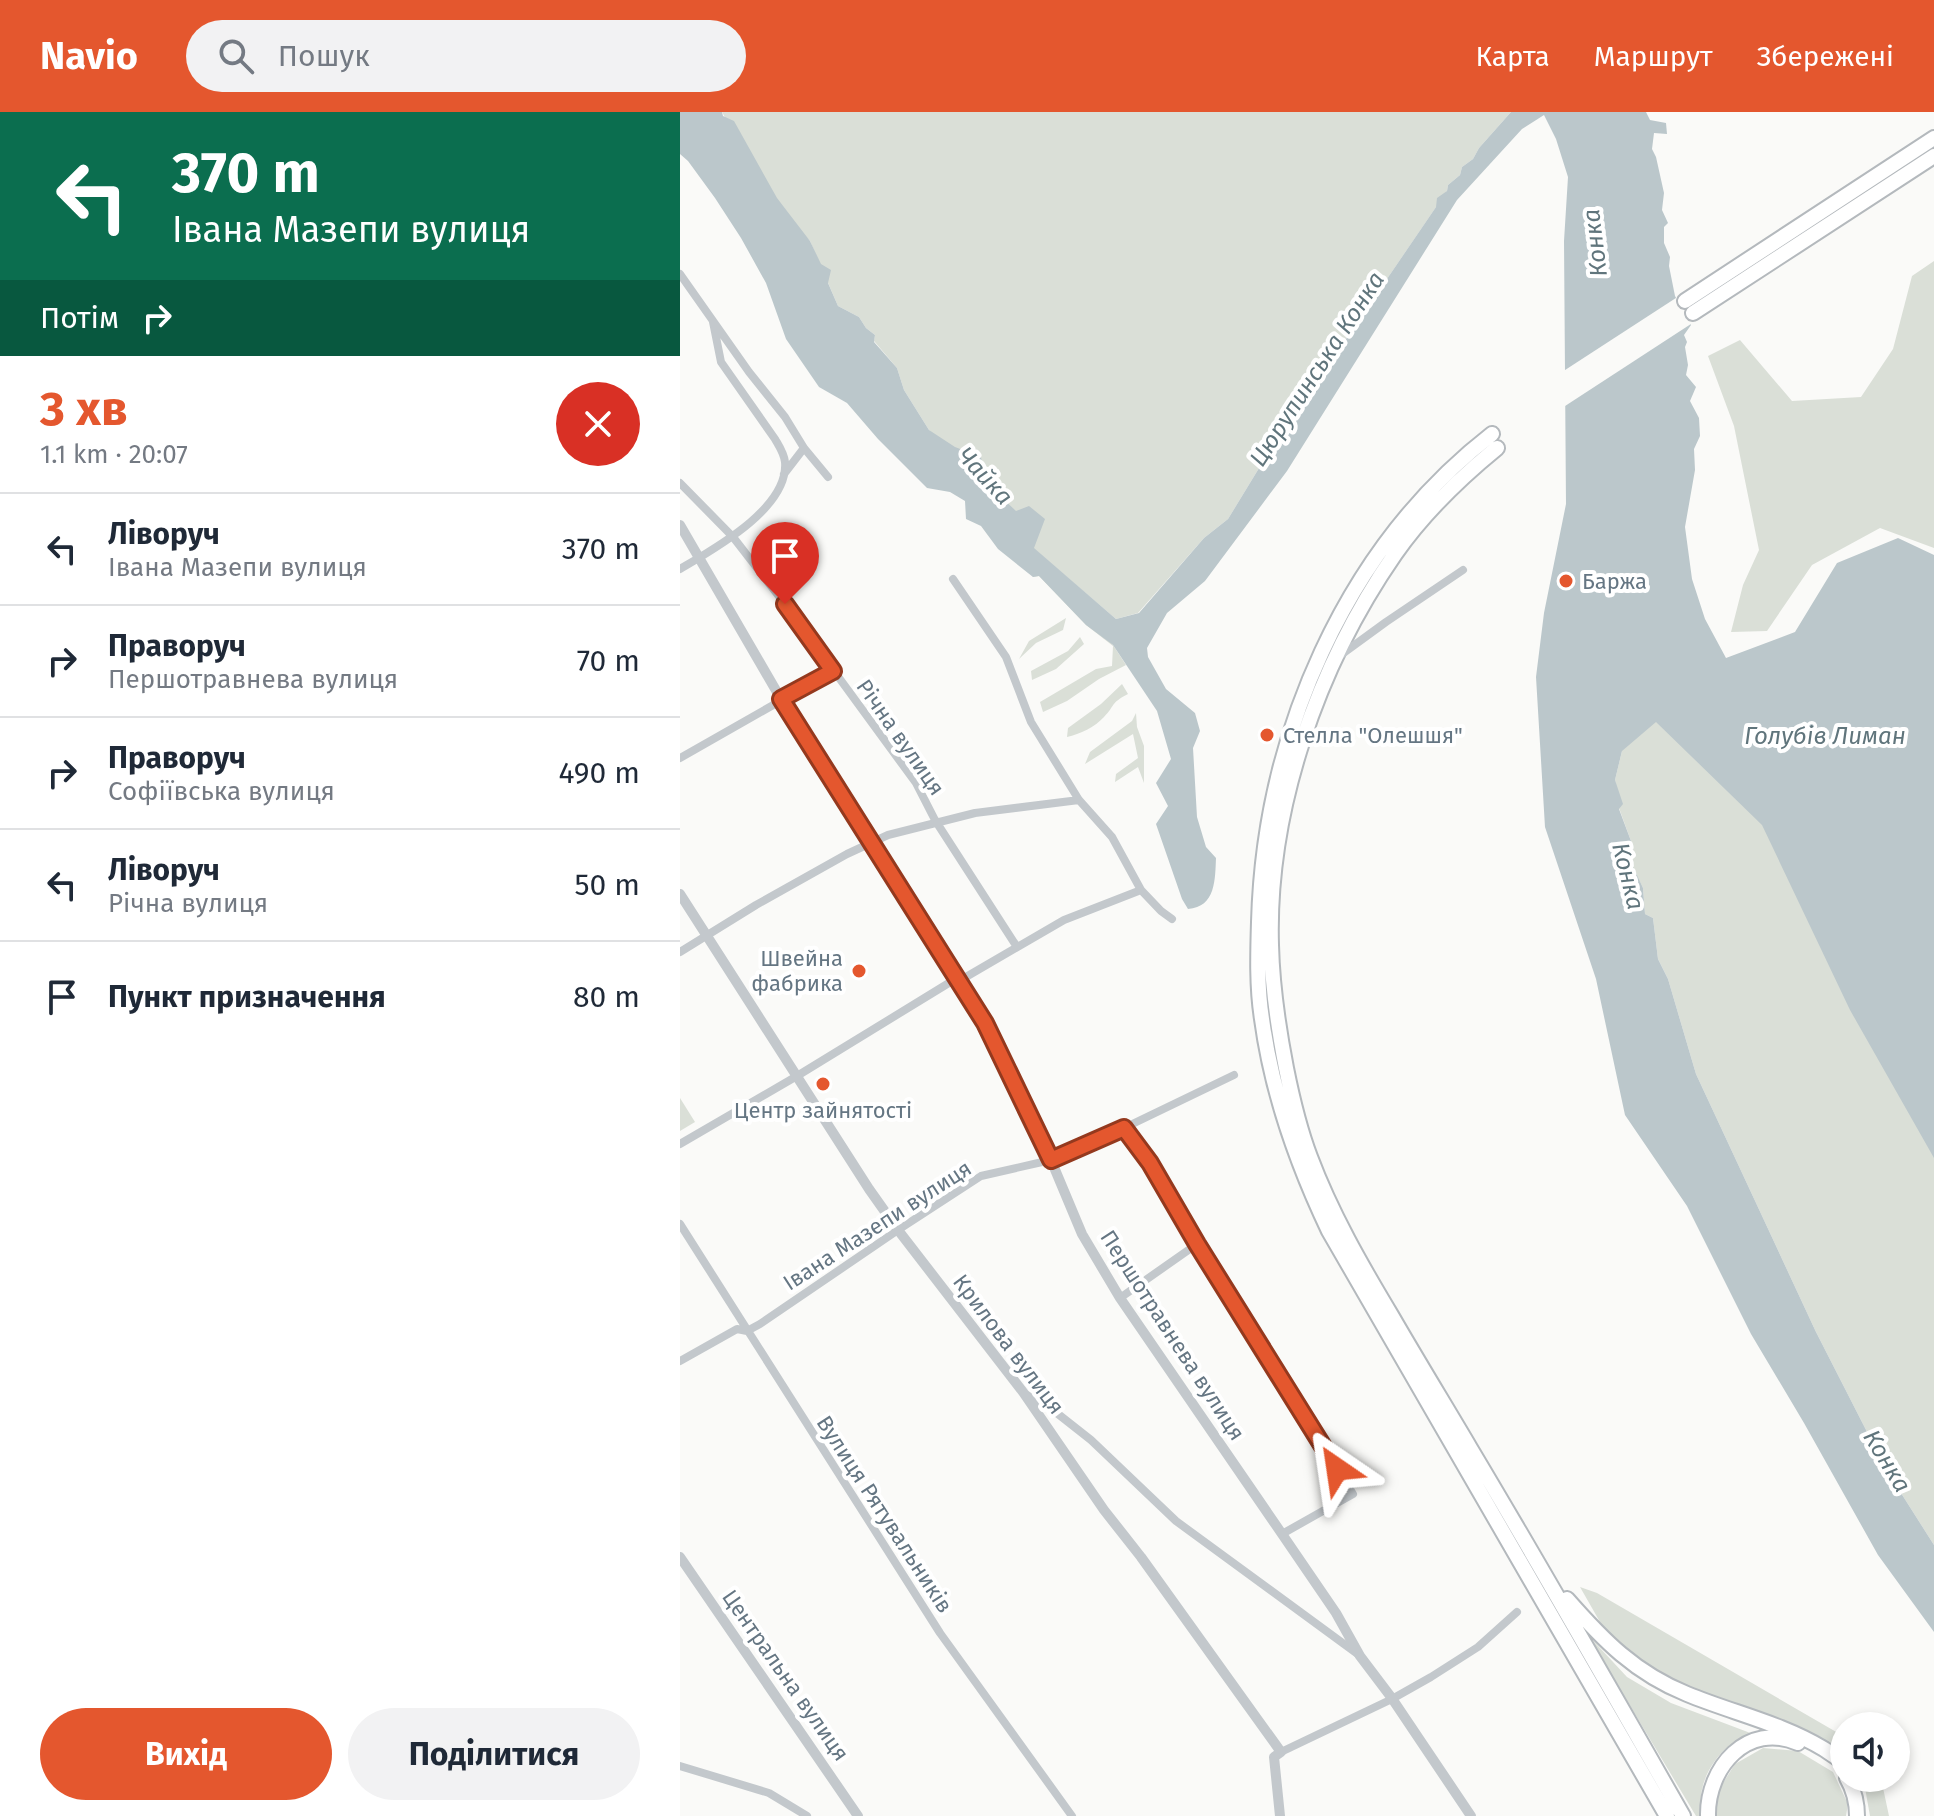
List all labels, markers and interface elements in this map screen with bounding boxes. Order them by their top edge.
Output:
search box [186,20,746,92]
text: Navio [40,33,138,79]
icon: search [214,34,258,78]
text: Пошук [278,38,370,74]
text: Карта [1476,40,1550,73]
text: Маршрут [1594,40,1713,73]
text: Збережені [1757,40,1894,73]
text: 370 m [172,140,320,207]
icon: left [40,144,144,248]
water label: Конка [1577,207,1613,279]
text: Івана Мазепи вулиця [172,208,530,252]
water label: Цюрупинська Конка [1244,267,1390,471]
icon: right [135,296,179,340]
text: Потім [40,300,119,336]
text: 3 хв [40,380,128,438]
button: close [556,382,640,466]
text: 1.1 km · 20:07 [40,439,188,470]
water label: Чайка [951,441,1019,511]
text: Ліворуч [108,516,220,552]
pin [751,522,819,604]
icon: left [40,527,84,571]
text: 370 m [562,531,640,567]
icon: arrive [763,534,807,578]
text: Івана Мазепи вулиця [108,552,367,583]
place label: Баржа [1582,568,1647,595]
marker: Баржа [1557,572,1575,590]
text: Праворуч [108,628,246,664]
icon: right [40,639,84,683]
text: 70 m [577,643,640,679]
text: Першотравнева вулиця [108,664,398,695]
street label: Річна вулиця [851,674,951,801]
place label: Стелла "Олешшя" [1283,722,1463,749]
water label: Голубів Лиман [1744,722,1906,750]
marker: Стелла "Олешшя" [1258,726,1276,744]
text: Праворуч [108,740,246,776]
icon: right [40,751,84,795]
text: 490 m [558,755,640,791]
text: Софіївська вулиця [108,776,335,807]
water label: Конка [1606,840,1650,912]
text: Ліворуч [108,852,220,888]
icon: left [40,863,84,907]
text: 50 m [575,867,640,903]
text: Річна вулиця [108,888,268,919]
place label: Швейна фабрика [751,945,843,997]
marker: Швейна фабрика [850,962,868,980]
icon: arrive [40,975,84,1019]
text: Пункт призначення [108,979,386,1015]
text: 80 m [573,979,640,1015]
marker: Центр зайнятості [814,1075,832,1093]
place label: Центр зайнятості [734,1097,912,1124]
street label: Івана Мазепи вулиця [778,1154,976,1296]
street label: Першотравнева вулиця [1094,1225,1251,1446]
street label: Крилова вулиця [947,1269,1070,1420]
street label: Вулиця Рятувальників [811,1411,958,1618]
water label: Конка [1857,1425,1917,1497]
position arrow [1295,1427,1379,1511]
street label: Центральна вулиця [716,1584,855,1766]
button: Вихід [40,1708,332,1800]
button: Поділитися [348,1708,640,1800]
map controls [1830,1712,1910,1792]
button: sound [1830,1712,1910,1792]

